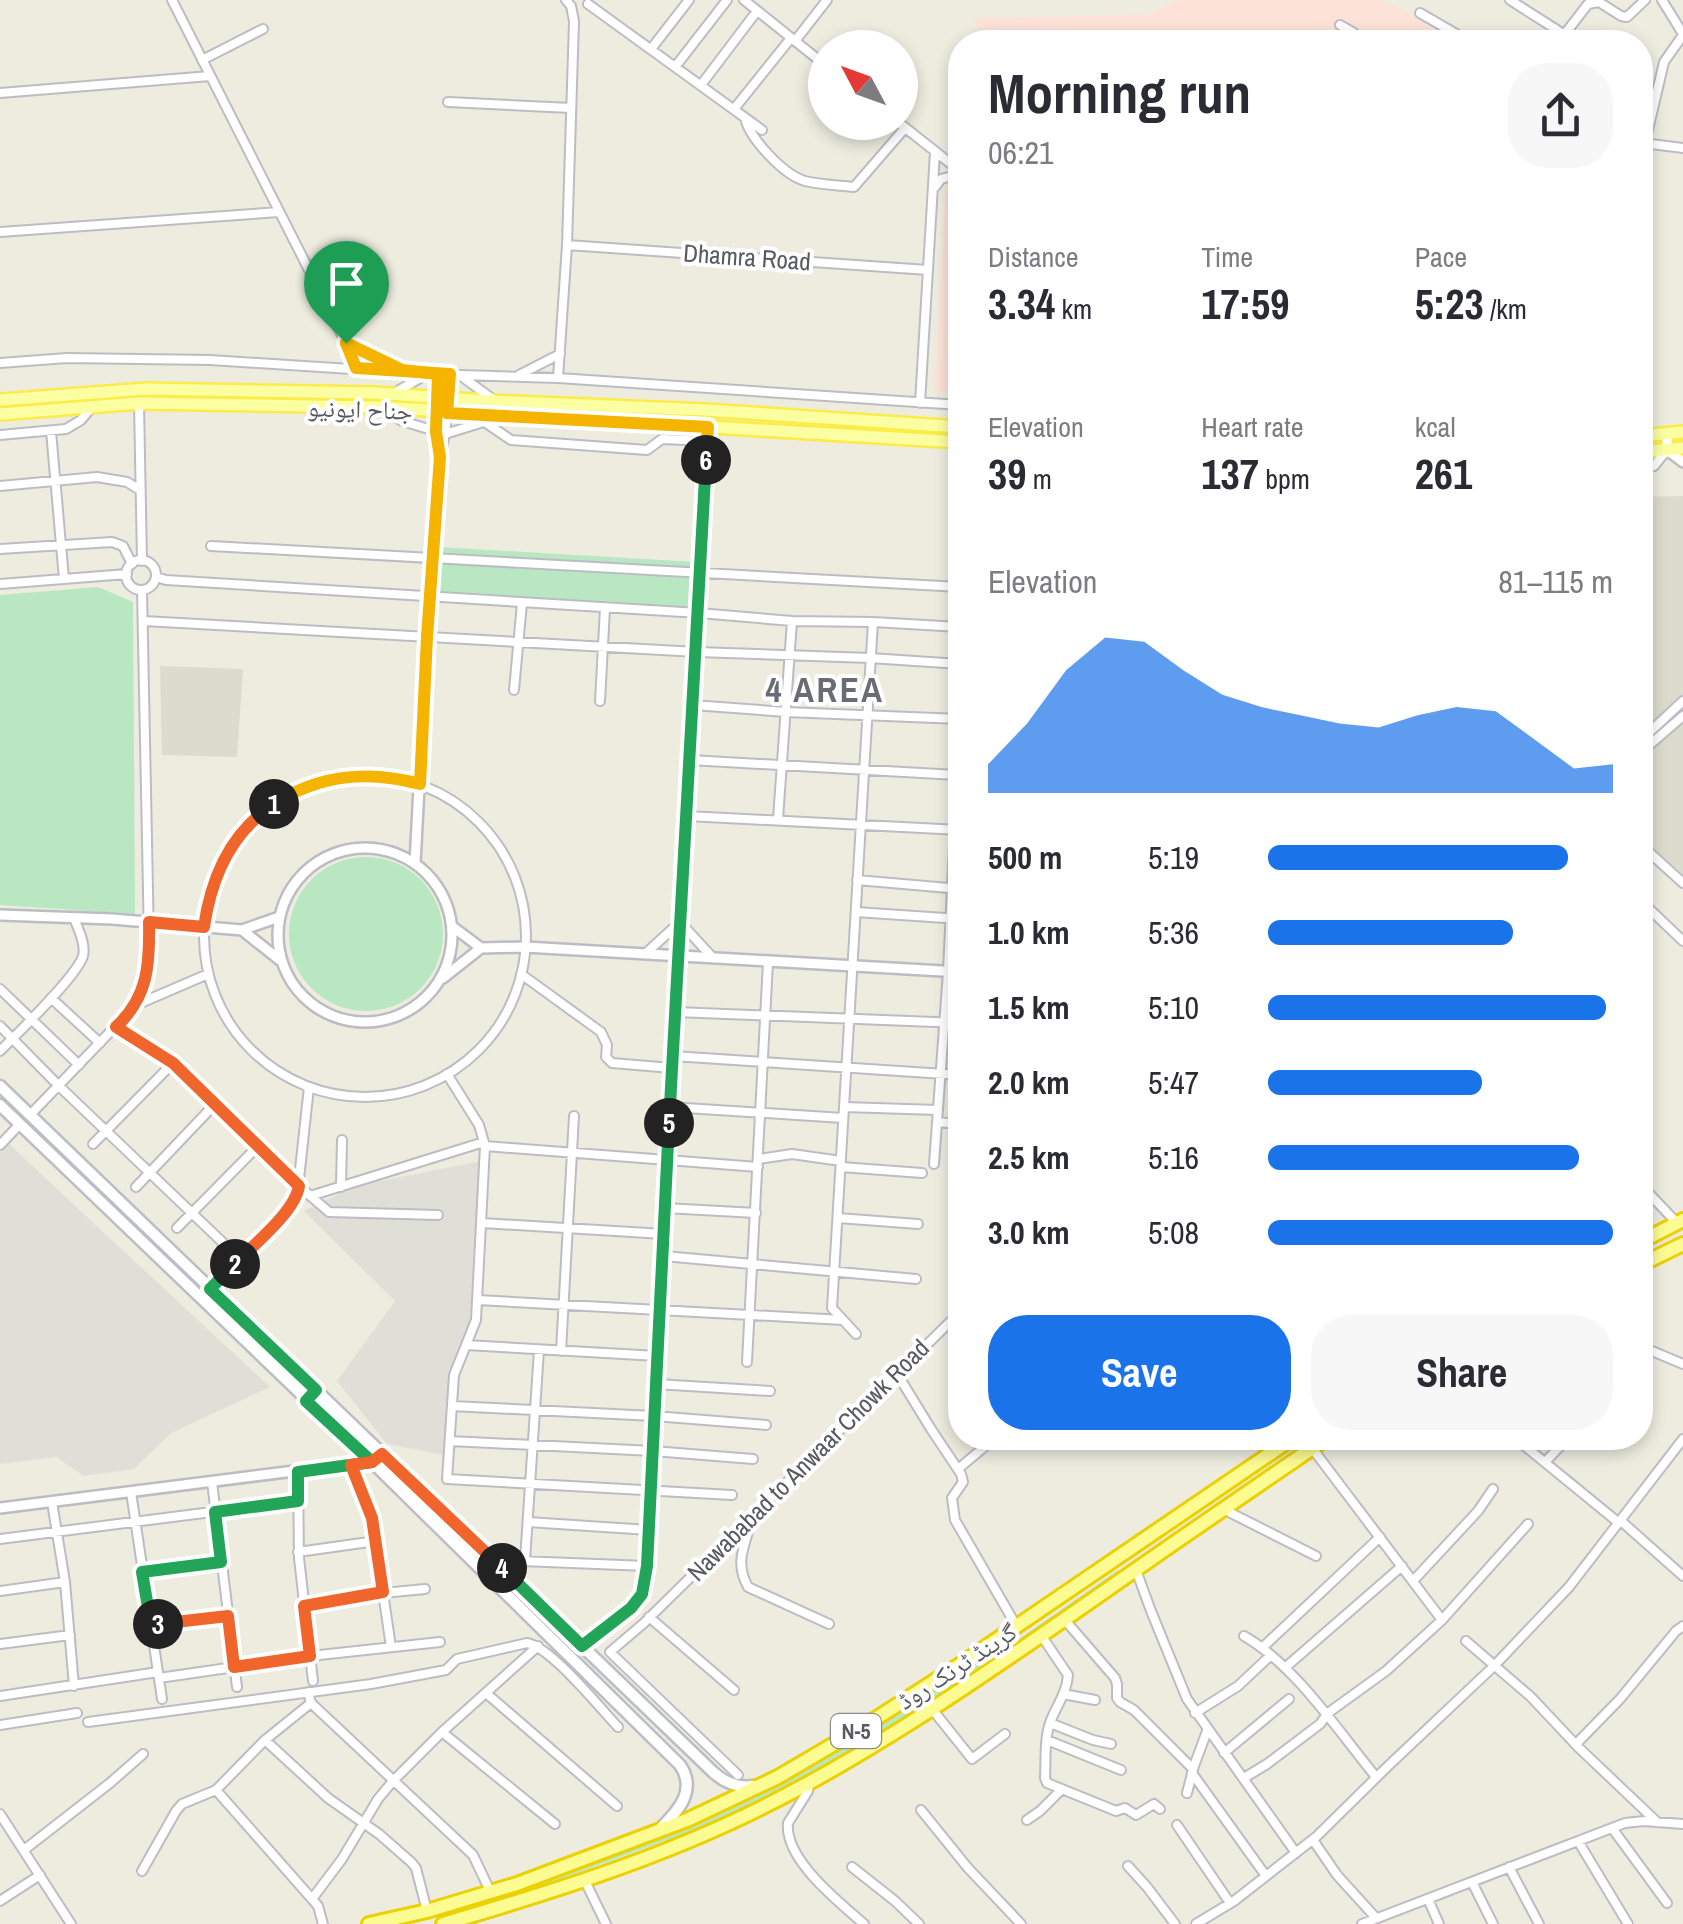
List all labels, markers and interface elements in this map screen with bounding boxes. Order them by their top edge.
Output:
north arrow [808,30,918,140]
map controls [808,30,918,140]
text: Morning run [988,56,1251,130]
button: share [1508,63,1613,168]
text: 06:21 [988,131,1054,174]
street label: Dhamra Road [682,236,812,278]
text: Distance [988,238,1079,276]
text: Time [1201,238,1253,276]
text: Pace [1415,238,1467,276]
pin [304,241,389,344]
icon: arrive [319,256,374,311]
text: 3.34 [988,276,1055,332]
text: 17:59 [1201,276,1289,332]
text: 5:23 [1415,276,1484,332]
text: km [1055,290,1092,328]
text: /km [1484,290,1527,328]
street label: جناح ایونیو [307,390,413,428]
text: Elevation [988,408,1084,446]
text: Heart rate [1201,408,1303,446]
text: kcal [1415,408,1455,446]
pin: 6 [681,435,731,485]
text: 6 [700,441,712,479]
text: 39 [988,446,1026,502]
text: 137 [1201,446,1259,502]
text: 261 [1415,446,1472,502]
text: m [1026,460,1052,498]
text: bpm [1259,460,1310,498]
text: Elevation [988,560,1097,603]
text: 81–115 m [1498,560,1613,603]
district label: 4 AREA [765,666,885,713]
pin: 1 [249,779,299,829]
text: 1 [268,785,280,823]
text: 500 m [988,836,1062,879]
text: 5:19 [1148,836,1199,879]
text: 1.0 km [988,911,1070,954]
text: 5:36 [1148,911,1199,954]
text: 1.5 km [988,986,1070,1029]
text: 5:10 [1148,986,1199,1029]
text: 2.0 km [988,1061,1070,1104]
text: 5:47 [1148,1061,1199,1104]
pin: 5 [644,1098,694,1148]
text: 5 [663,1104,675,1142]
text: 2.5 km [988,1136,1070,1179]
text: 5:16 [1148,1136,1199,1179]
text: 3.0 km [988,1211,1070,1254]
text: 5:08 [1148,1211,1199,1254]
pin: 2 [210,1239,260,1289]
text: 2 [229,1245,241,1283]
button: Save [988,1315,1291,1430]
button: Share [1311,1315,1613,1430]
street label: Nawababad to Anwaar Chowk Road [680,1332,936,1588]
pin: 4 [477,1543,527,1593]
text: 4 [496,1549,508,1587]
pin: 3 [133,1599,183,1649]
text: 3 [152,1605,164,1643]
street label: گرینڈ ٹرنک روڈ [891,1615,1023,1717]
road number: N-5 [831,1714,881,1748]

